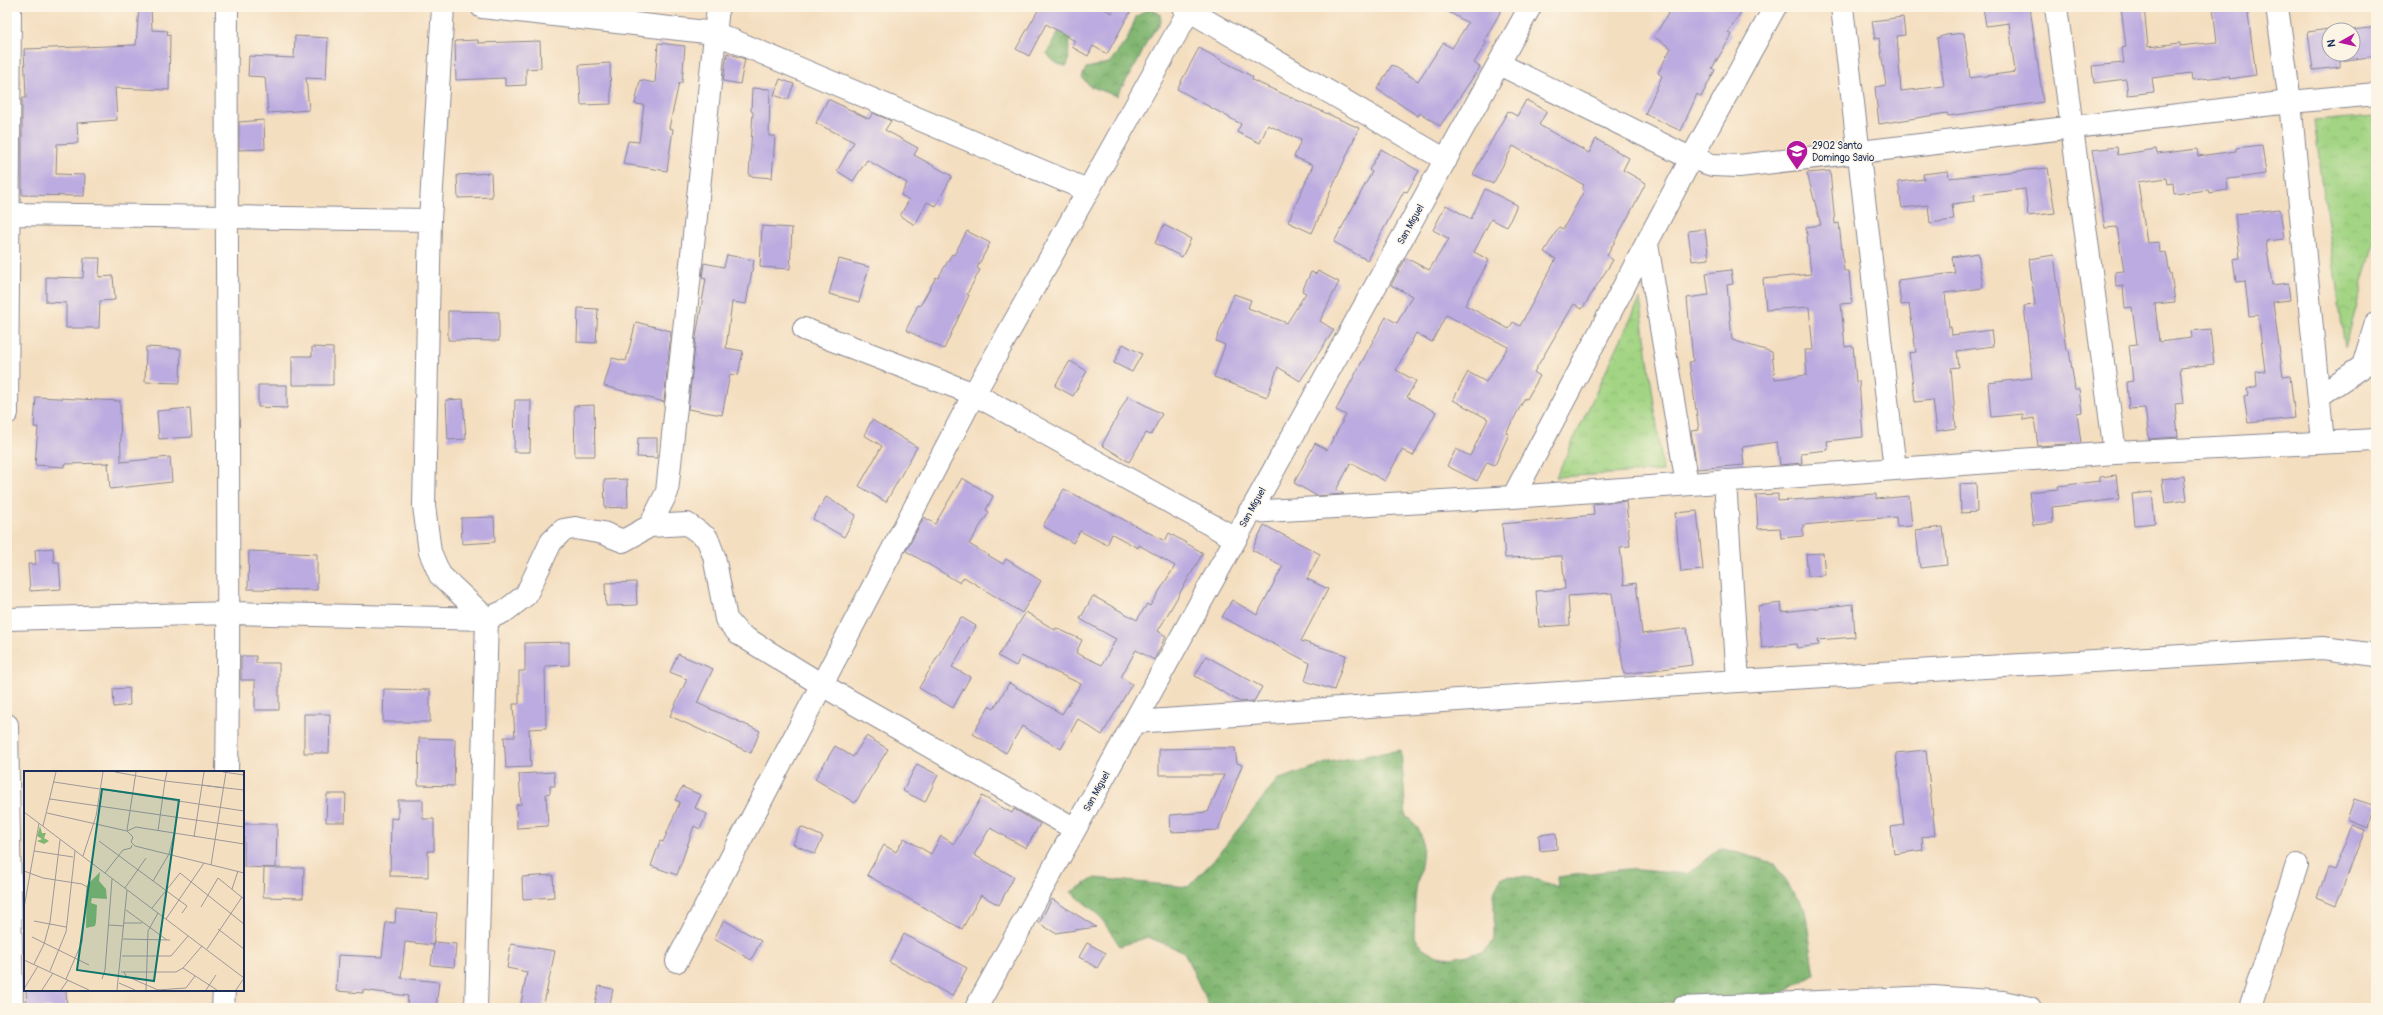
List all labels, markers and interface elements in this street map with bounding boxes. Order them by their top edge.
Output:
north arrow [2321,22,2361,62]
text: N [2325,38,2339,48]
school or university icon: 2902 Santo Domingo Savio [1784,138,1810,171]
place label: 2902 Santo Domingo Savio [1812,140,1875,164]
street label: San Miguel [1395,202,1427,247]
street label: San Miguel [1237,485,1269,530]
street label: San Miguel [1081,769,1113,814]
inset map [24,771,244,991]

